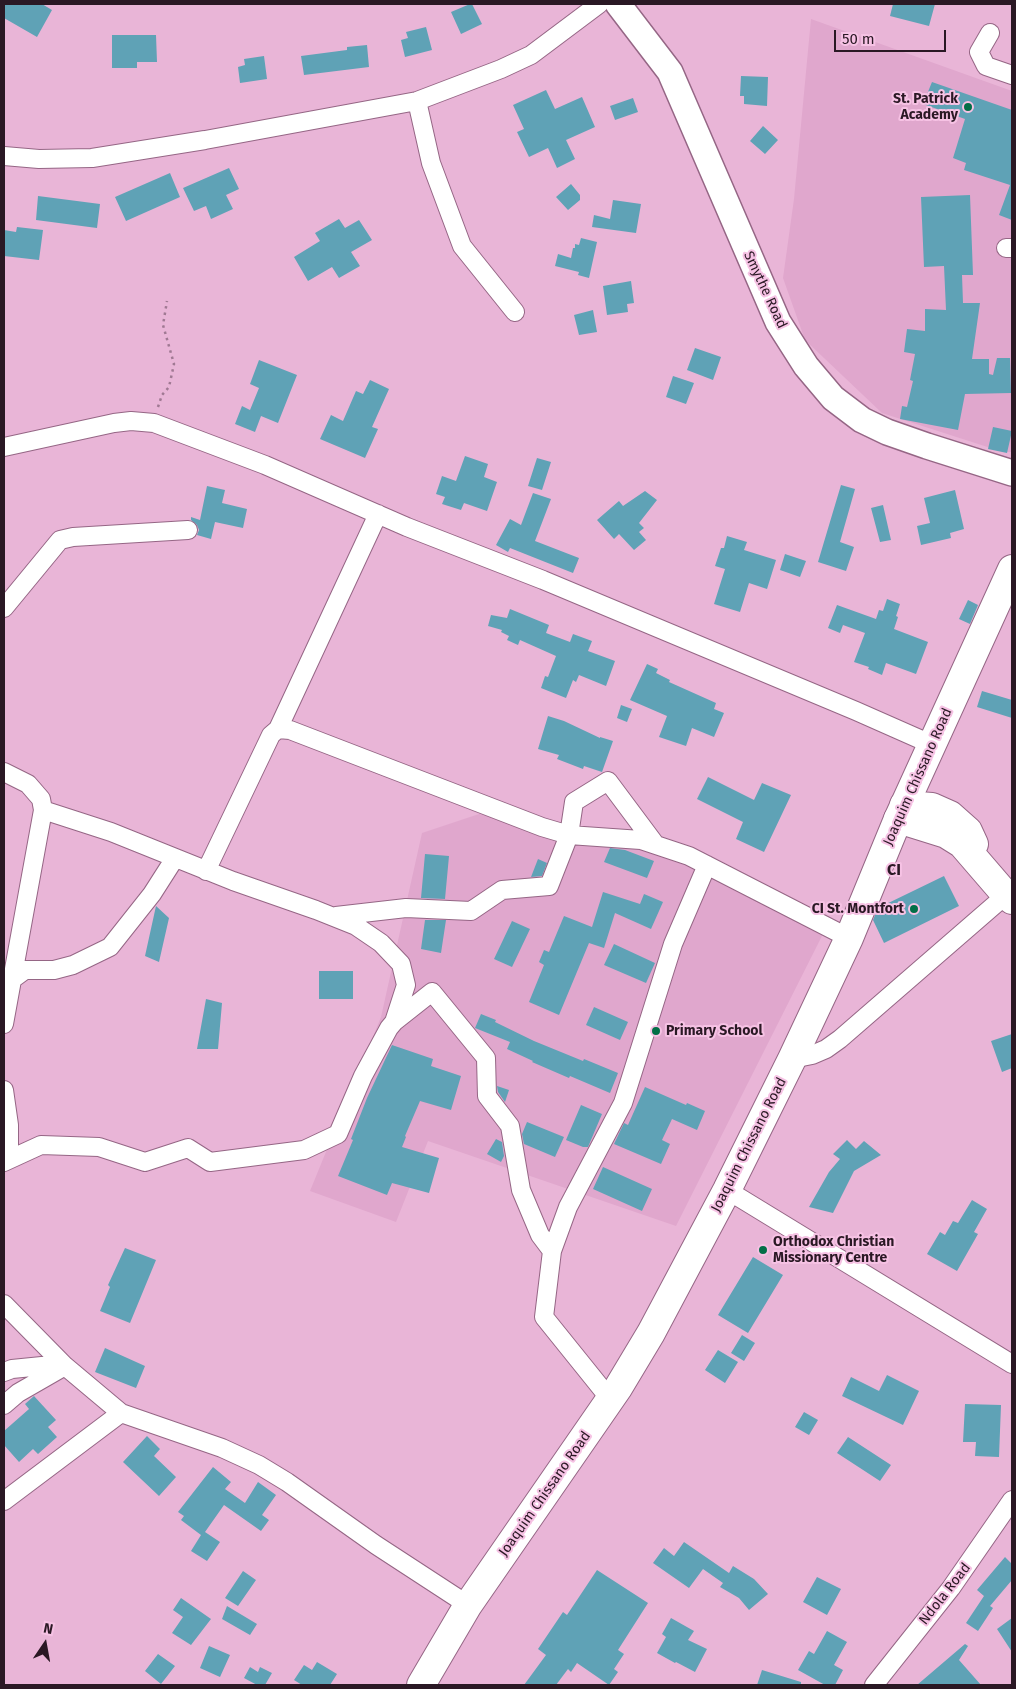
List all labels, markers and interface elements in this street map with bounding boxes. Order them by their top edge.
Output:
scale bar [836,20,948,52]
text: 50 m [842,30,875,48]
place label: St. Patrick Academy [893,91,958,124]
marker: St. Patrick Academy [962,101,974,113]
street label: Smythe Road [740,249,790,331]
street label: Joaquim Chissano Road [880,706,956,848]
district label: CI [887,861,901,881]
place label: CI St. Montfort [812,901,904,917]
marker: CI St. Montfort [908,903,920,915]
place label: Primary School [666,1023,763,1039]
marker: Primary School [650,1025,662,1037]
street label: Joaquim Chissano Road [708,1075,790,1215]
place label: Orthodox Christian Missionary Centre [773,1234,894,1266]
marker: Orthodox Christian Missionary Centre [757,1244,769,1256]
street label: Joaquim Chissano Road [495,1428,595,1560]
street label: Ndola Road [916,1560,974,1628]
north arrow [20,1619,70,1669]
text: N [42,1620,55,1638]

